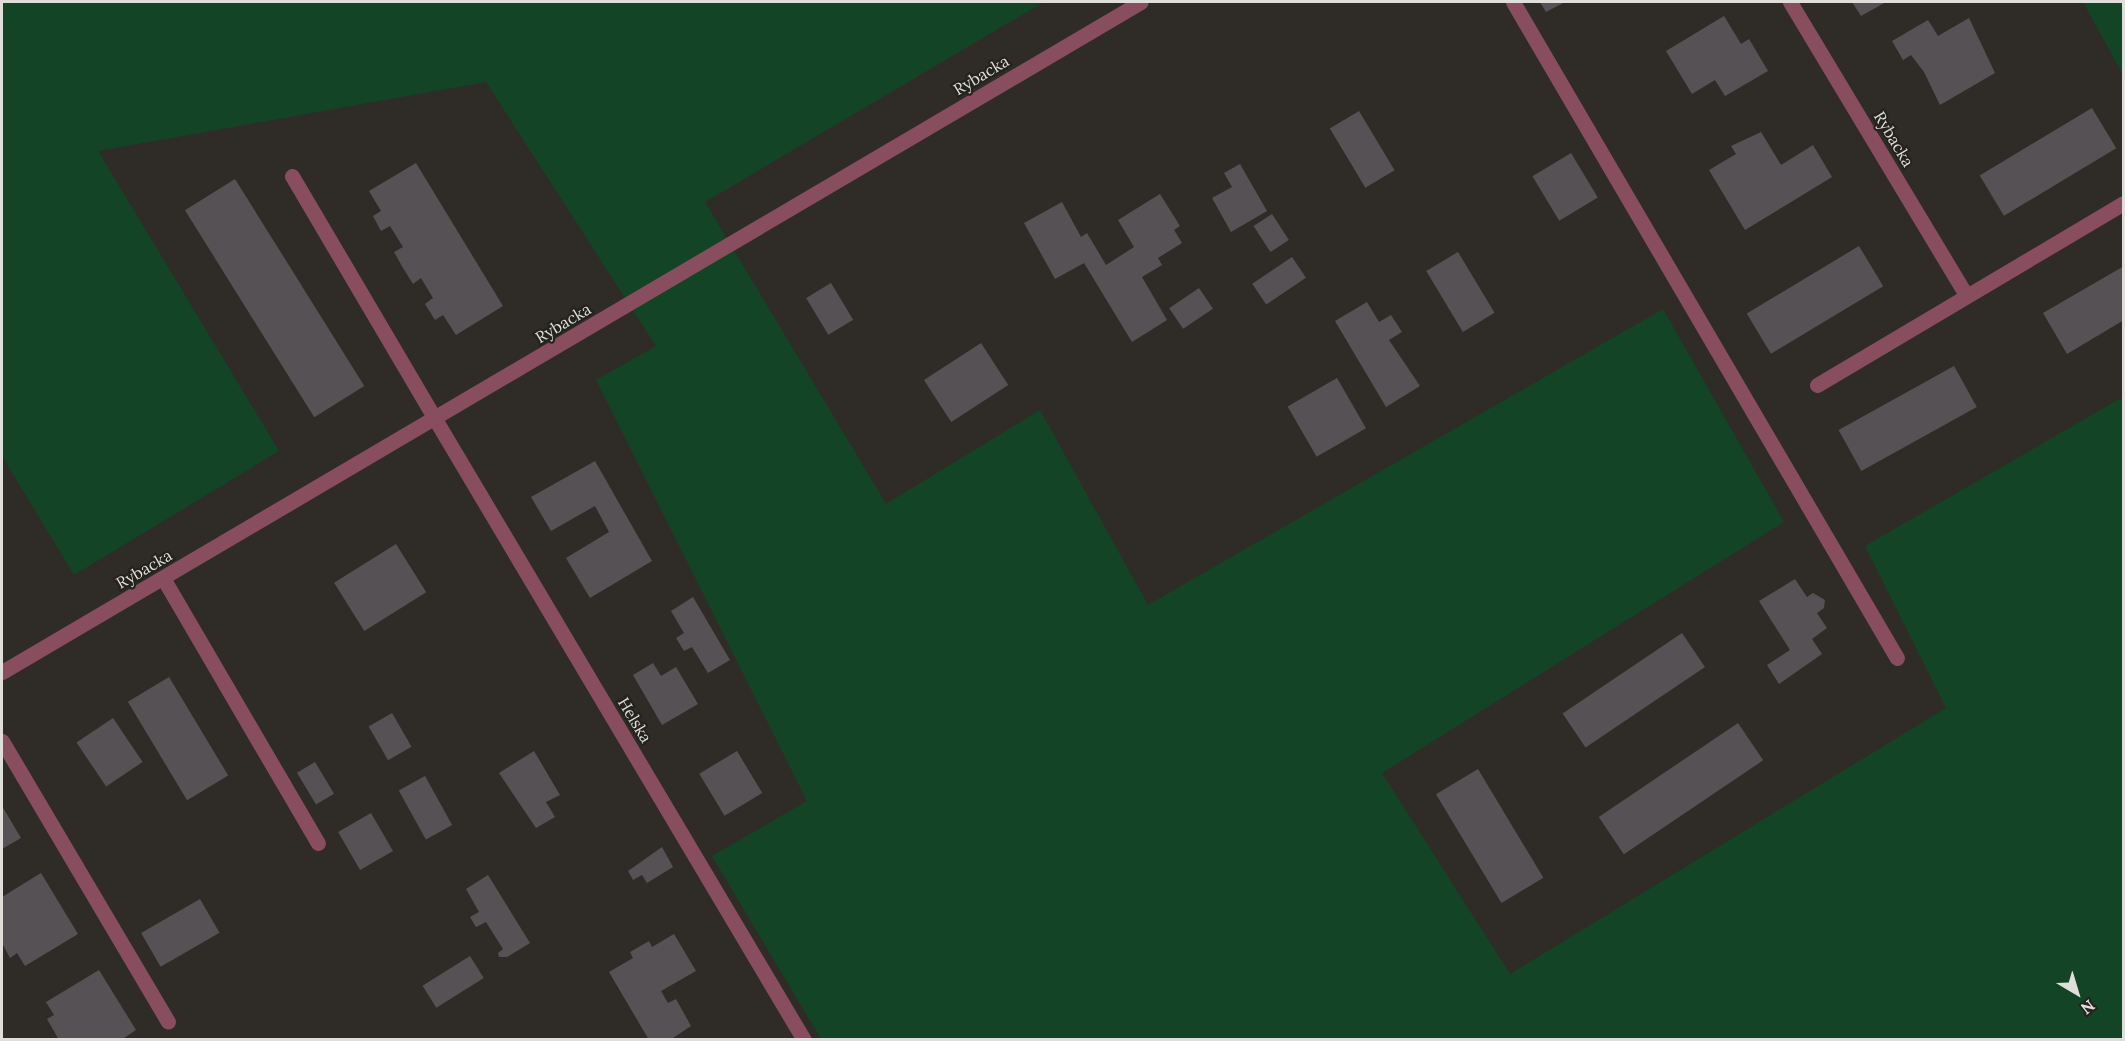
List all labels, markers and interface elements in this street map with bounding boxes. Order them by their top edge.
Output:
street label: Rybacka [950,51,1012,99]
street label: Rybacka [1870,108,1918,170]
street label: Rybacka [532,299,594,347]
street label: Rybacka [113,545,175,593]
street label: Helska [614,694,656,746]
north arrow [2047,963,2107,1023]
text: N [2077,995,2099,1019]

